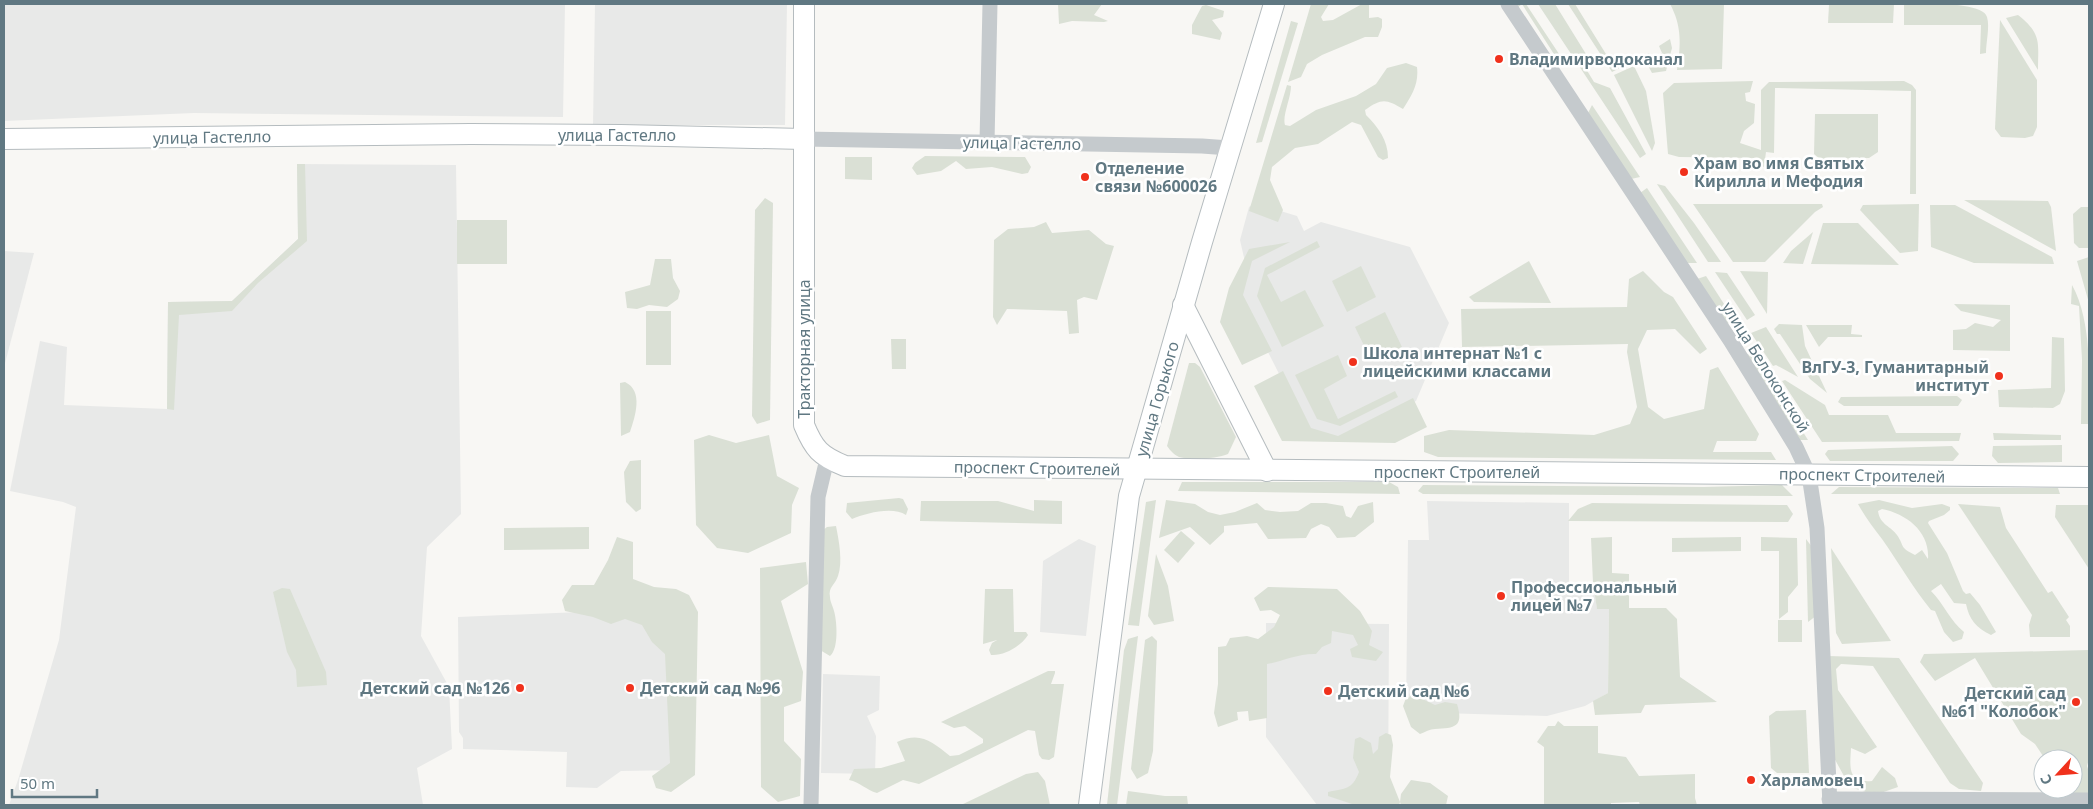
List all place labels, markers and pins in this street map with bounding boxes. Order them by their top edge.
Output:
place label: Владимирводоканал [1509,48,1683,70]
marker: Владимирводоканал [1493,53,1505,65]
place label: Храм во имя Святых Кирилла и Мефодия [1694,152,1865,192]
place label: Отделение связи №600026 [1095,157,1217,197]
marker: Храм во имя Святых Кирилла и Мефодия [1678,166,1690,178]
marker: Отделение связи №600026 [1079,171,1091,183]
place label: Школа интернат №1 с лицейскими классами [1363,342,1551,382]
marker: Школа интернат №1 с лицейскими классами [1347,356,1359,368]
place label: ВлГУ-3, Гуманитарный институт [1801,356,1989,396]
marker: ВлГУ-3, Гуманитарный институт [1993,370,2005,382]
place label: Профессиональный лицей №7 [1511,576,1677,616]
marker: Профессиональный лицей №7 [1495,590,1507,602]
place label: Детский сад №126 [360,677,510,699]
place label: Детский сад №96 [640,677,781,699]
place label: Детский сад №6 [1338,680,1469,702]
marker: Детский сад №126 [514,682,526,694]
marker: Детский сад №96 [624,682,636,694]
place label: Детский сад №61 "Колобок" [1941,682,2067,722]
marker: Детский сад №6 [1322,685,1334,697]
marker: Детский сад №61 "Колобок" [2070,696,2082,708]
place label: Харламовец [1761,769,1864,791]
marker: Харламовец [1745,774,1757,786]

